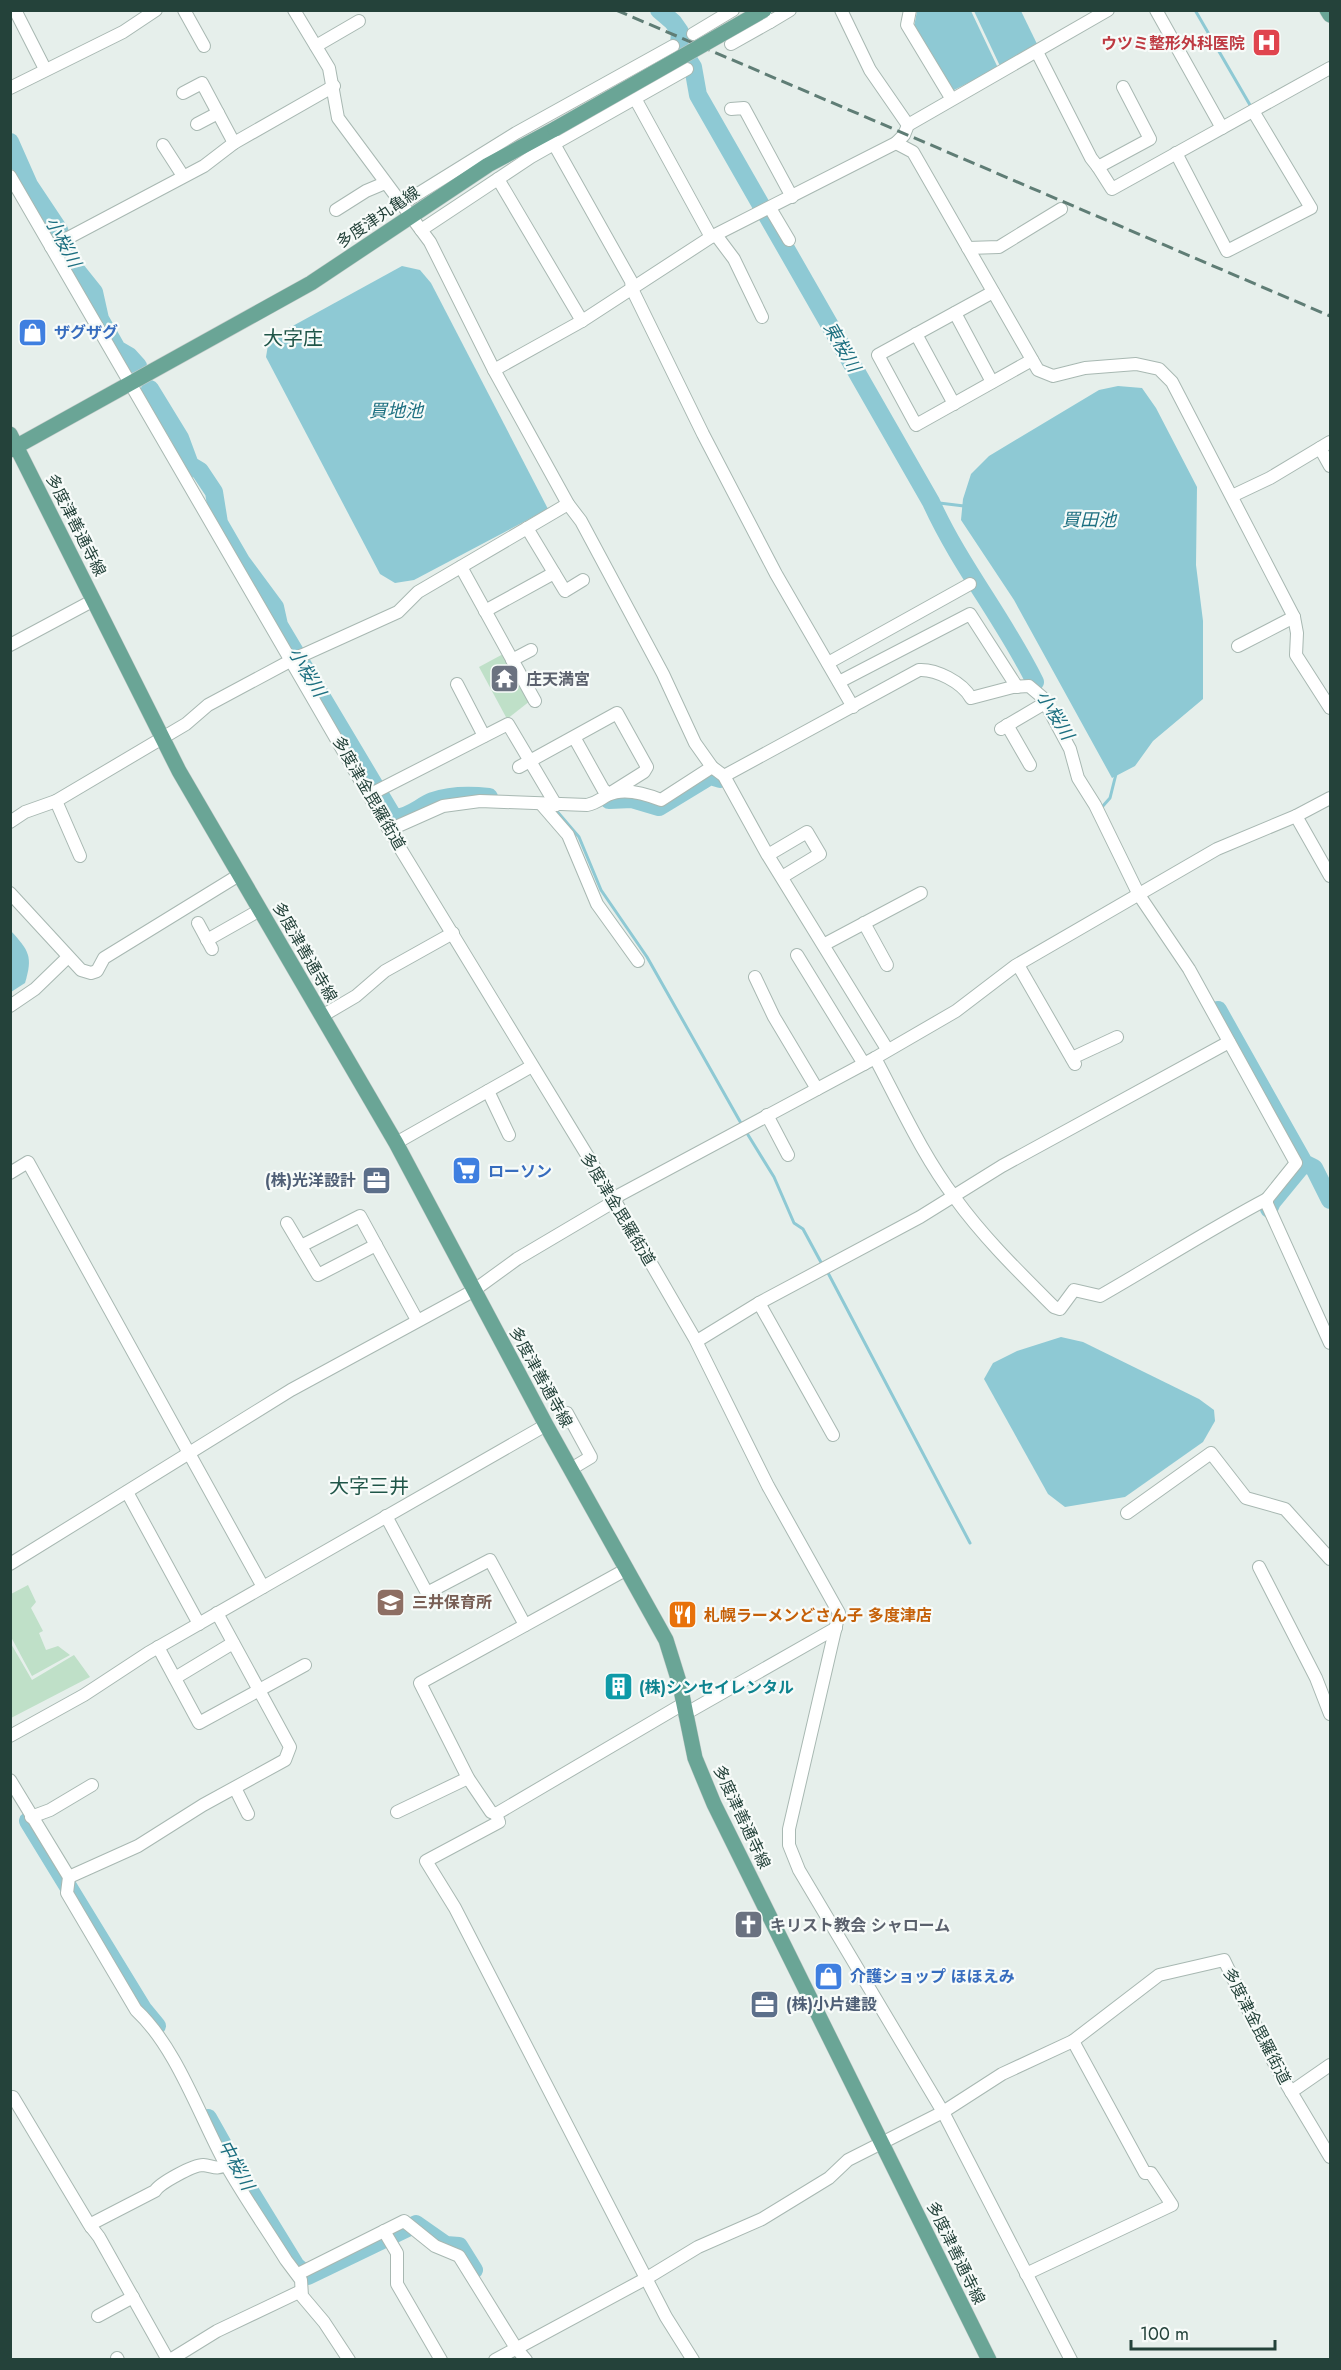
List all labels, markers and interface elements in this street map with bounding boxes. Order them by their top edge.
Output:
hospital icon: ウツミ整形外科医院 [1250,27,1282,59]
place label: ウツミ整形外科医院 [1101,32,1245,55]
street label: 多度津丸亀線 [332,181,424,253]
water label: 小桜川 [39,212,88,274]
shop icon: ザグザグ [17,316,49,348]
water label: 東桜川 [817,317,868,379]
place label: ザグザグ [54,321,118,344]
district label: 大字庄 [263,324,323,353]
water label: 買地池 [369,398,425,424]
street label: 多度津善通寺線 [40,470,112,580]
water label: 買田池 [1062,507,1118,533]
water label: 小桜川 [282,642,333,704]
temple icon: 庄天満宮 [489,663,521,695]
place label: 庄天満宮 [526,668,590,691]
water label: 小桜川 [1030,685,1081,747]
street label: 多度津金毘羅街道 [327,732,411,854]
street label: 多度津善通寺線 [267,898,343,1006]
street label: 多度津金毘羅街道 [575,1148,661,1270]
supermarket icon: ローソン [451,1155,483,1187]
place label: ローソン [488,1160,552,1183]
office icon: (株)光洋設計 [361,1164,393,1196]
place label: (株)光洋設計 [265,1169,356,1192]
street label: 多度津善通寺線 [504,1322,578,1432]
district label: 大字三井 [329,1472,409,1501]
school or university icon: 三井保育所 [375,1586,407,1618]
place label: 三井保育所 [412,1591,492,1614]
restaurant icon: 札幌ラーメンどさん子 多度津店 [667,1599,699,1631]
place label: 札幌ラーメンどさん子 多度津店 [704,1604,932,1627]
building icon: (株)シンセイレンタル [602,1671,634,1703]
place label: (株)シンセイレンタル [639,1676,794,1699]
street label: 多度津善通寺線 [708,1761,776,1873]
church icon: キリスト教会 シャローム [733,1909,765,1941]
place label: キリスト教会 シャローム [770,1914,950,1937]
shop icon: 介護ショップ ほほえみ [813,1960,845,1992]
street label: 多度津金毘羅街道 [1218,1964,1296,2088]
place label: 介護ショップ ほほえみ [850,1965,1015,1988]
office icon: (株)小片建設 [749,1988,781,2020]
place label: (株)小片建設 [786,1993,877,2016]
water label: 中桜川 [212,2135,261,2197]
street label: 多度津善通寺線 [921,2198,991,2308]
scale bar [1131,2313,1275,2351]
text: 100 m [1140,2321,1189,2347]

